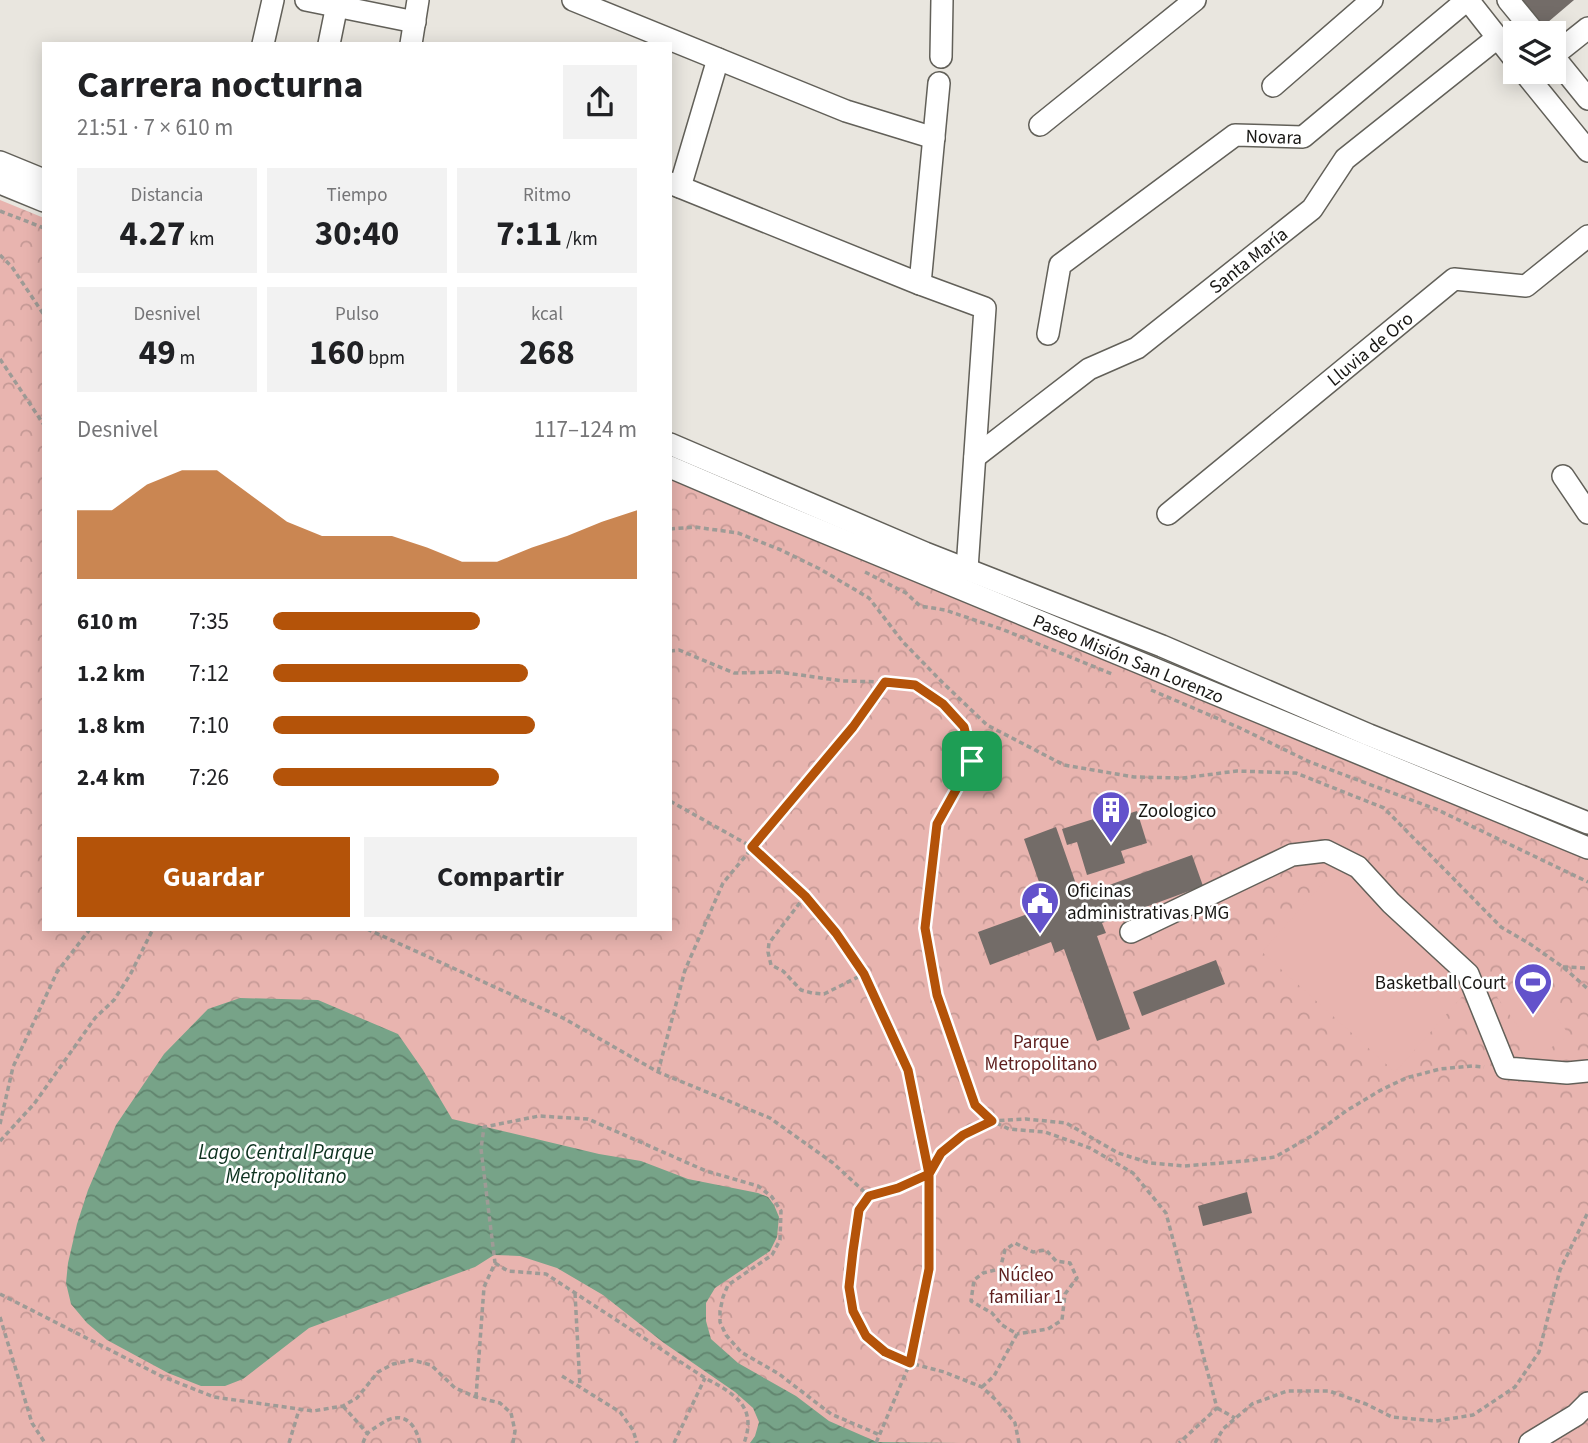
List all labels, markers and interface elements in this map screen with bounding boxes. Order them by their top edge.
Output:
map controls [1503,21,1566,84]
button: layers [1503,21,1566,84]
text: Carrera nocturna [77,58,364,112]
button: share [563,65,637,139]
text: 21:51 · 7 × 610 m [77,111,233,144]
street label: Novara [1245,123,1302,152]
text: Distancia [131,182,203,209]
text: Tiempo [327,182,387,209]
text: Ritmo [523,182,571,209]
text: 4.27 [120,209,185,259]
text: 30:40 [315,209,399,259]
text: 7:11 [496,209,562,259]
street label: Santa María [1204,221,1294,301]
text: km [185,226,214,253]
text: /km [562,226,598,253]
text: Desnivel [133,301,201,328]
text: Pulso [335,301,379,328]
text: kcal [531,301,563,328]
street label: Lluvia de Oro [1322,306,1420,393]
text: 49 [139,328,176,378]
text: 160 [309,328,364,378]
text: 268 [519,328,575,378]
text: m [176,345,195,372]
text: bpm [364,345,405,372]
text: Desnivel [77,413,158,446]
text: 117–124 m [534,413,637,446]
text: 610 m [77,605,138,638]
text: 7:35 [189,605,229,638]
street label: Paseo Misión San Lorenzo [1029,608,1228,711]
text: 1.2 km [77,657,145,690]
text: 7:12 [189,657,229,690]
text: 1.8 km [77,709,145,742]
text: 7:10 [189,709,229,742]
pin [942,731,1002,791]
icon: arrive [953,742,991,780]
text: 2.4 km [77,761,145,794]
text: 7:26 [189,761,229,794]
building icon: Zoologico [1090,789,1132,844]
place label: Zoologico [1138,798,1216,825]
button: Guardar [77,837,350,917]
button: Compartir [364,837,637,917]
place label: Oficinas administrativas PMG [1067,878,1229,927]
public building icon: Oficinas administrativas PMG [1019,880,1061,935]
sports icon: Basketball Court [1512,961,1554,1016]
place label: Basketball Court [1375,970,1507,997]
park label: Parque Metropolitano [985,1029,1097,1078]
water label: Lago Central Parque Metropolitano [198,1137,374,1191]
park label: Núcleo familiar 1 [989,1262,1063,1311]

